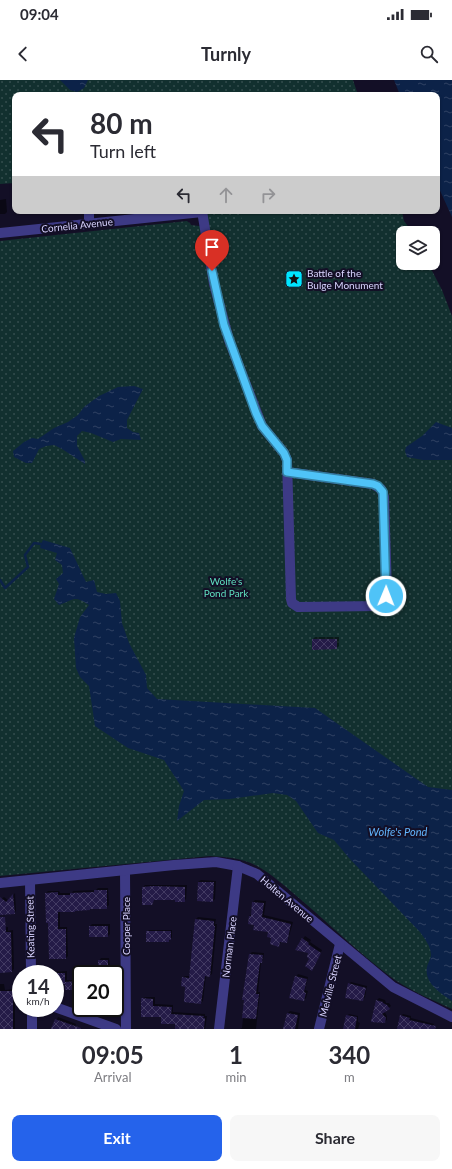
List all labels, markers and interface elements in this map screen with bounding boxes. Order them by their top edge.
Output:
text: 09:04 [20,5,59,23]
icon: back [12,43,34,65]
text: Turnly [201,43,251,65]
icon: search [418,43,440,65]
text: 80 m [90,106,153,140]
icon: left [24,108,76,160]
text: Turn left [90,140,156,162]
icon: left [173,184,195,206]
icon: ahead [215,184,237,206]
icon: right [257,184,279,206]
street label: Cornelia Avenue [41,215,113,235]
map controls [396,226,440,270]
button: layers [396,226,440,270]
pin [195,230,229,271]
icon: arrive [201,236,223,258]
place label: Battle of the Bulge Monument [307,267,383,291]
place icon: Battle of the Bulge Monument [284,269,304,289]
park label: Wolfe's Pond Park [204,575,249,599]
position arrow [365,575,407,617]
water label: Wolfe's Pond [369,825,428,838]
street label: Holten Avenue [258,873,316,925]
street label: Keating Street [23,895,37,958]
street label: Cooper Place [120,897,132,955]
street label: Norman Place [219,916,239,978]
street label: Melville Street [317,953,344,1018]
speed limit sign: 20 [72,965,124,1017]
text: 14 [26,974,50,998]
text: km/h [26,995,50,1007]
text: 09:05 [82,1040,144,1069]
text: 1 [229,1040,243,1069]
text: 340 [328,1040,370,1069]
text: Arrival [94,1069,131,1085]
text: min [226,1069,247,1085]
text: m [344,1069,355,1085]
button: Exit [12,1115,222,1161]
button: Share [230,1115,440,1161]

